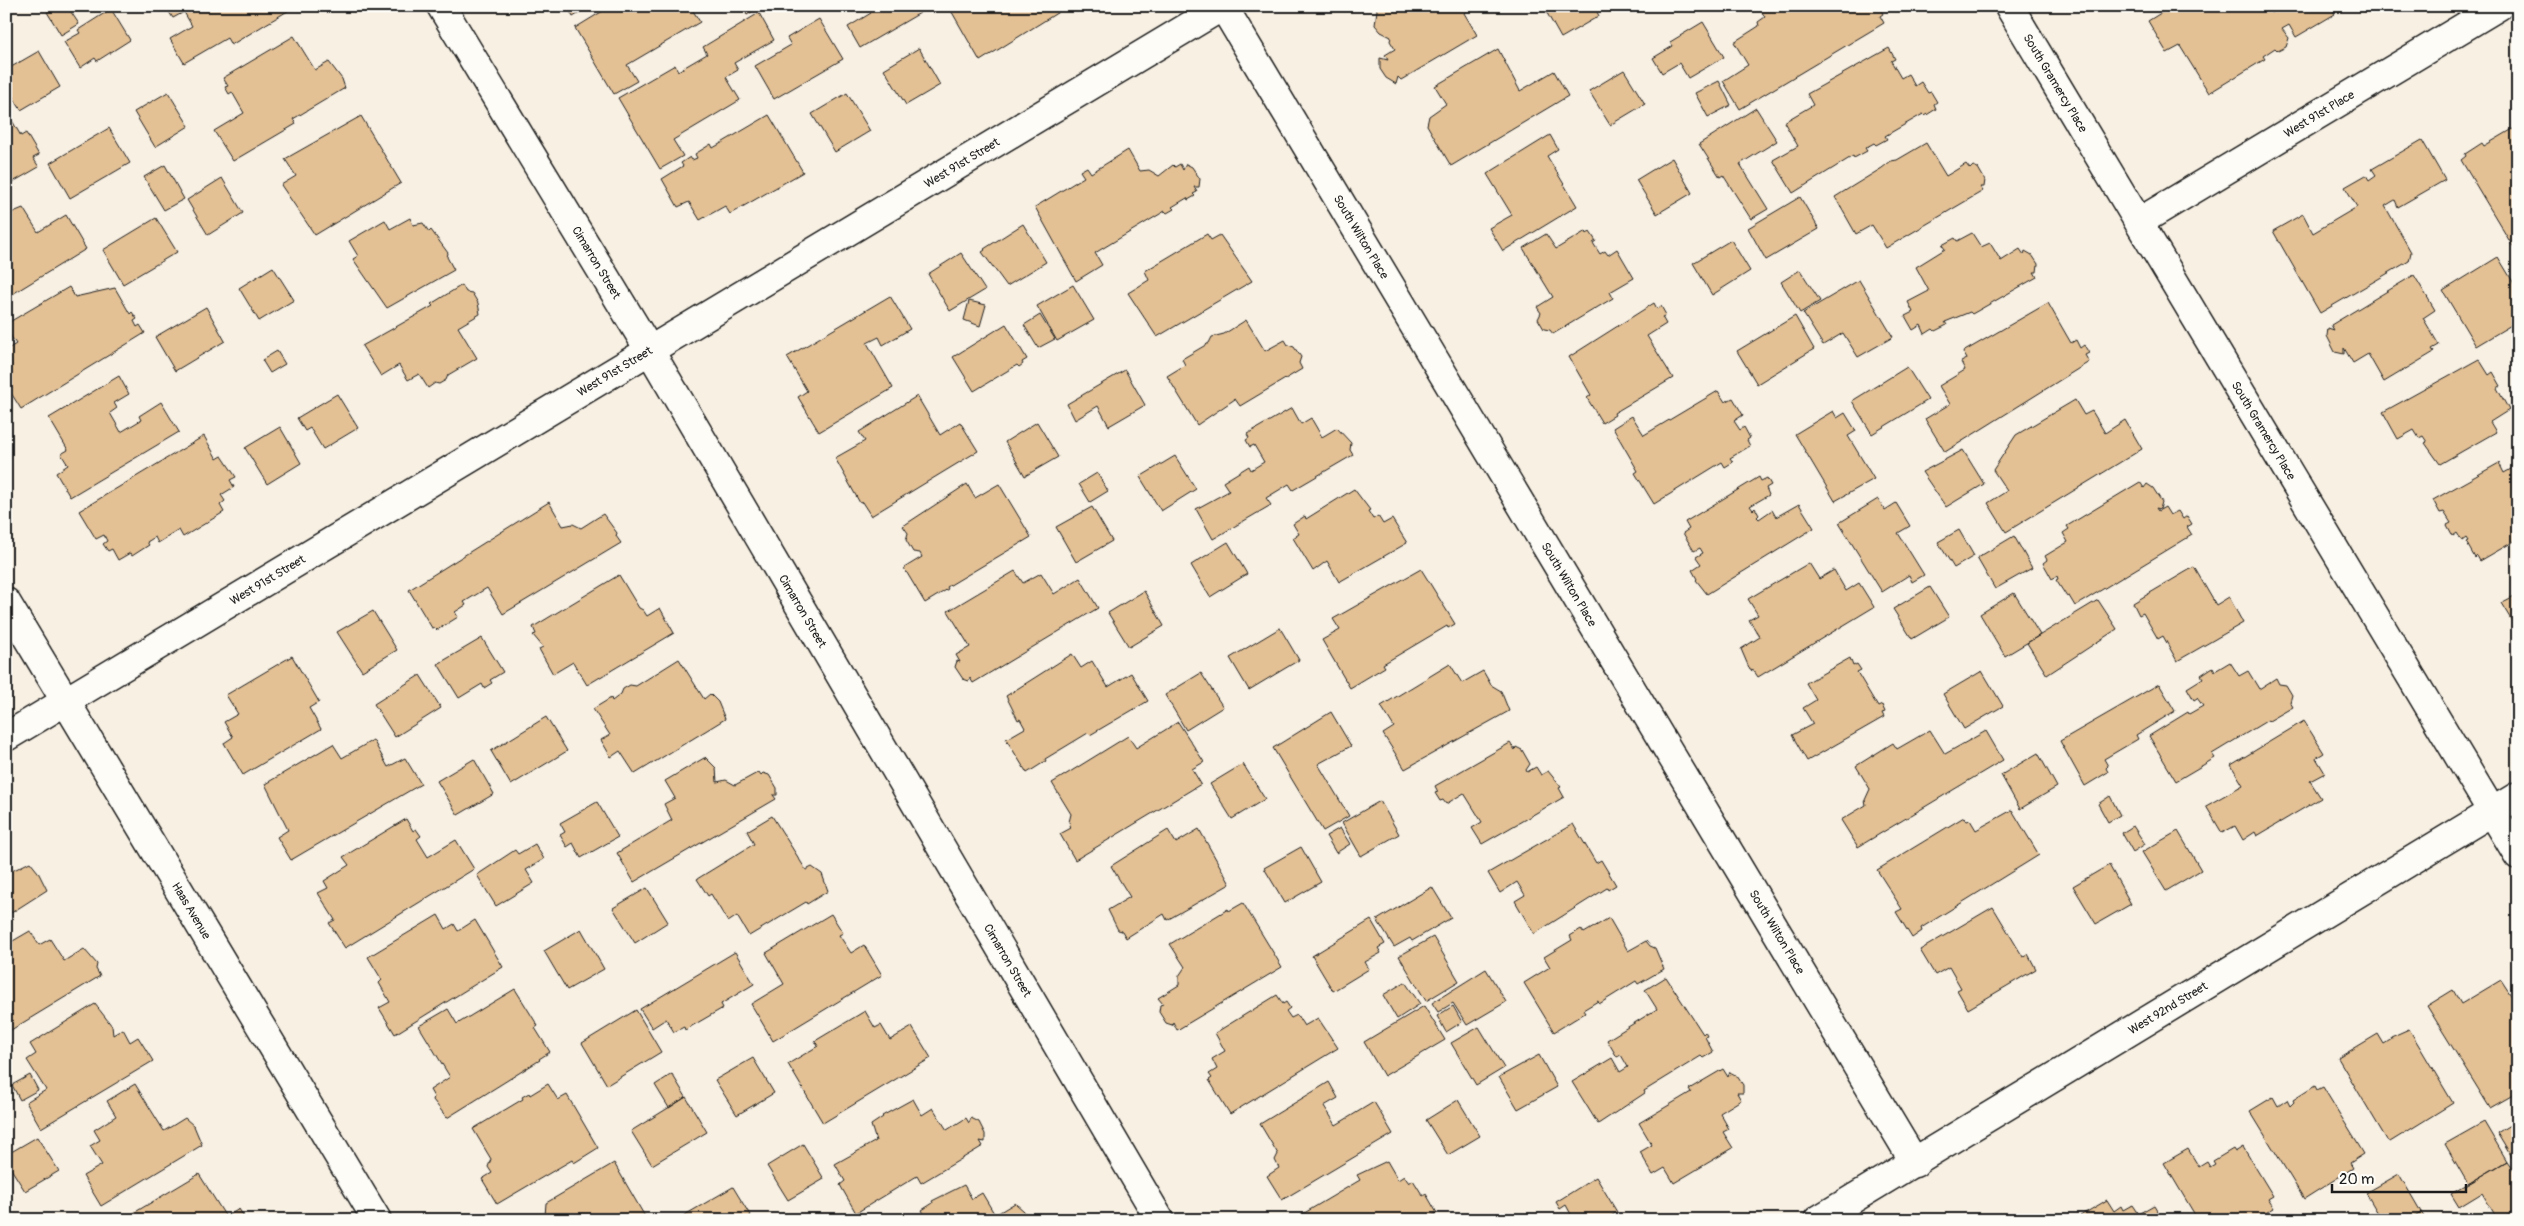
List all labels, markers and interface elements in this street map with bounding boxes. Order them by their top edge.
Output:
street label: South Gramercy Place [2020,31,2090,136]
street label: West 91st Place [2281,87,2357,141]
street label: West 91st Street [922,135,1003,192]
street label: South Wilton Place [1330,192,1392,282]
street label: Cimarron Street [568,224,624,302]
street label: West 91st Street [574,343,655,400]
street label: South Gramercy Place [2228,379,2298,483]
street label: South Wilton Place [1538,540,1600,630]
street label: West 91st Street [227,552,308,609]
street label: Cimarron Street [775,572,830,651]
street label: Haas Avenue [168,880,214,942]
street label: South Wilton Place [1745,887,1807,977]
street label: Cimarron Street [980,921,1035,1000]
street label: West 92nd Street [2126,979,2211,1038]
scale bar [2332,1161,2465,1193]
text: 20 m [2339,1170,2374,1189]

